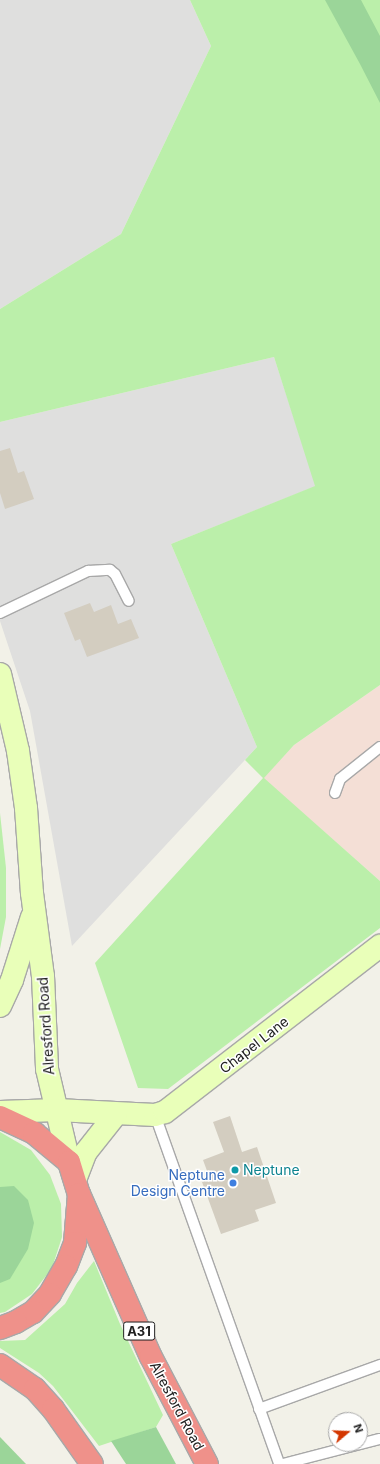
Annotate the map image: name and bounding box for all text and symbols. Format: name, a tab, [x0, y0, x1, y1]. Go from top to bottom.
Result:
street label: Alresford Road	[34, 976, 58, 1076]
street label: Chapel Lane	[216, 1013, 292, 1077]
place label: Neptune	[243, 1162, 300, 1178]
marker: Neptune	[230, 1165, 240, 1175]
place label: Neptune Design Centre	[131, 1167, 225, 1200]
marker: Neptune Design Centre	[228, 1178, 238, 1188]
road number: A31	[123, 1320, 155, 1342]
street label: Alresford Road	[147, 1359, 207, 1453]
north arrow	[328, 1412, 368, 1452]
text: N	[350, 1422, 366, 1435]

